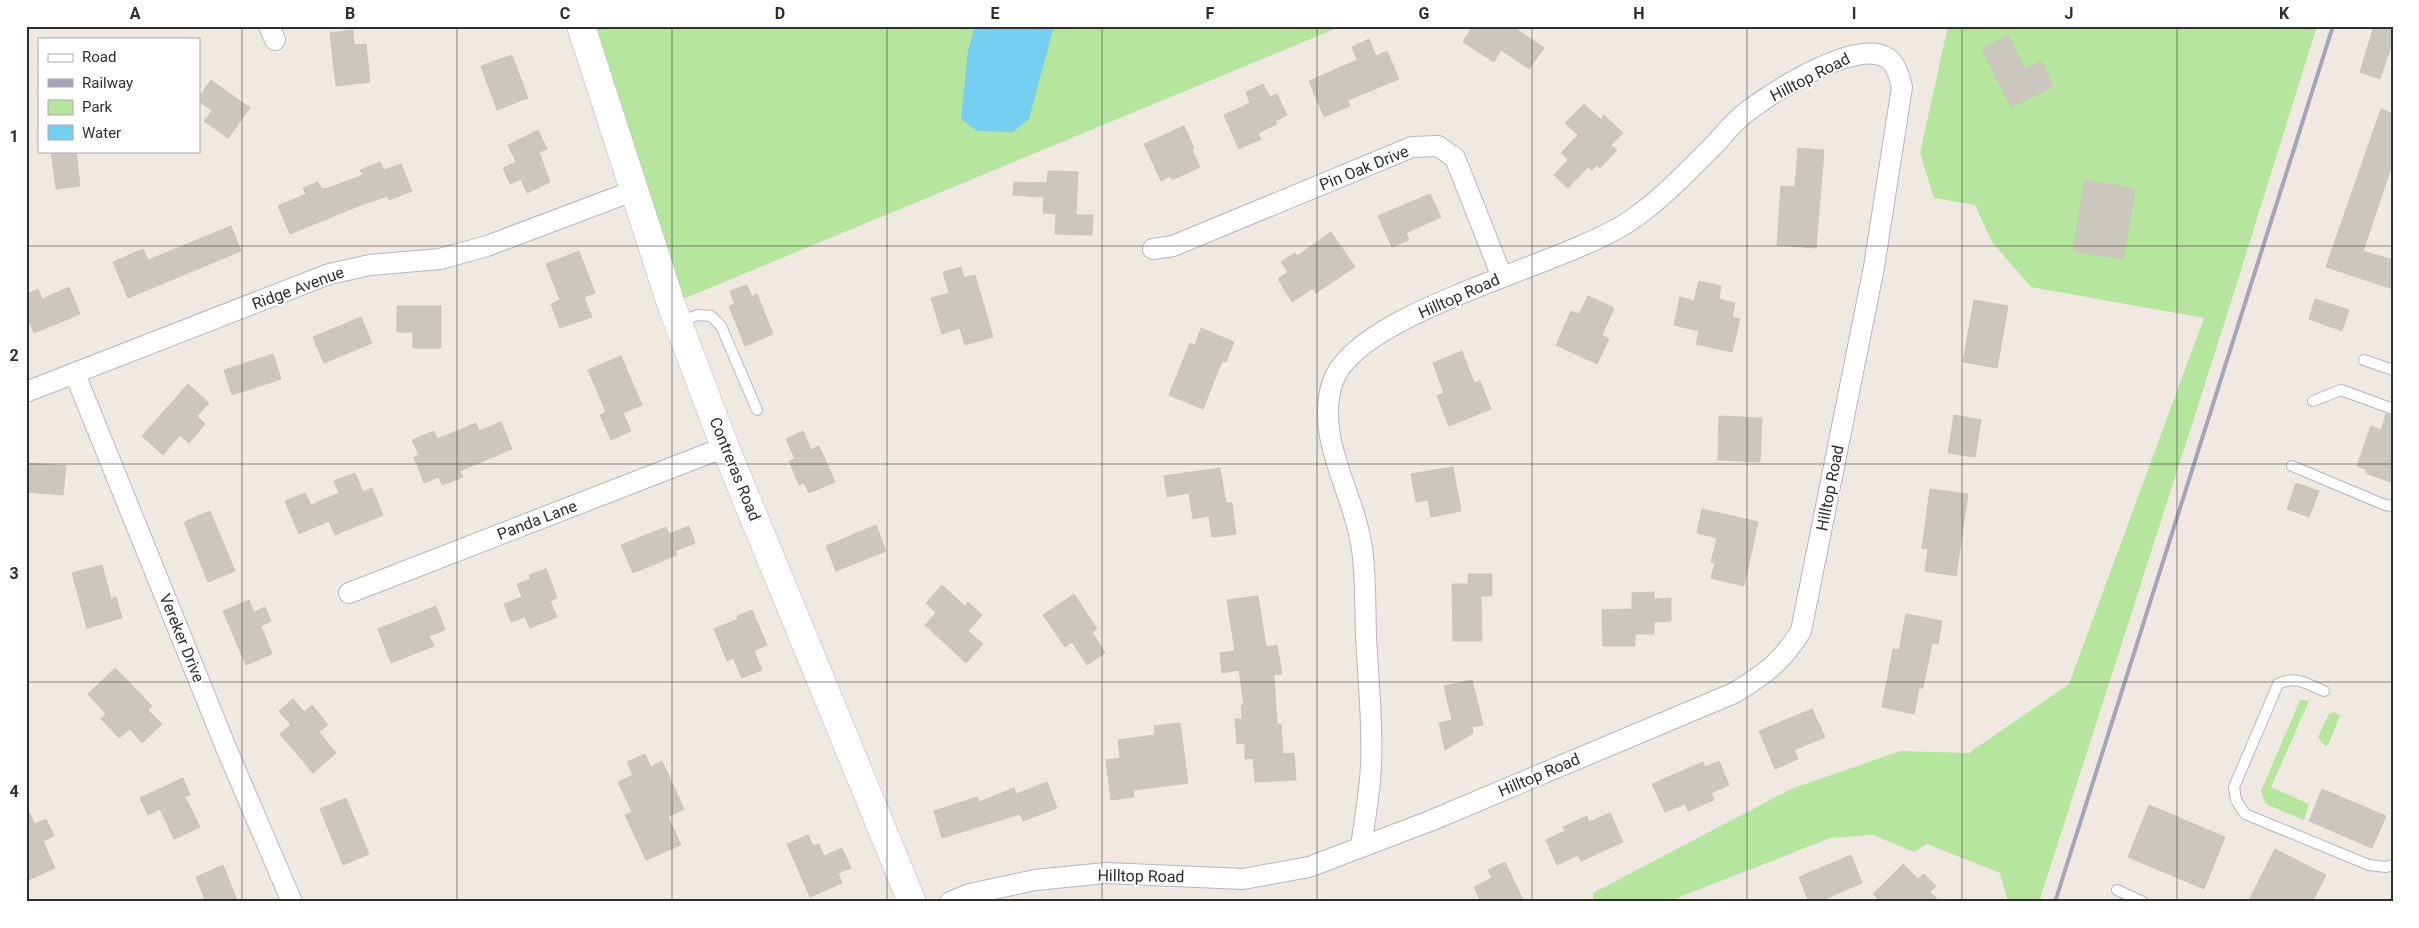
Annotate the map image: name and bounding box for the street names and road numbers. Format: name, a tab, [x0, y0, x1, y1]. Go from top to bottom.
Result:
street label: Hilltop Road	[1767, 49, 1853, 105]
street label: Pin Oak Drive	[1317, 141, 1411, 195]
street label: Ridge Avenue	[249, 263, 347, 313]
street label: Hilltop Road	[1415, 270, 1503, 322]
street label: Contreras Road	[706, 414, 764, 524]
street label: Hilltop Road	[1812, 444, 1848, 532]
street label: Panda Lane	[494, 496, 580, 544]
street label: Vereker Drive	[156, 591, 208, 685]
street label: Hilltop Road	[1495, 749, 1583, 801]
street label: Hilltop Road	[1097, 866, 1185, 886]

